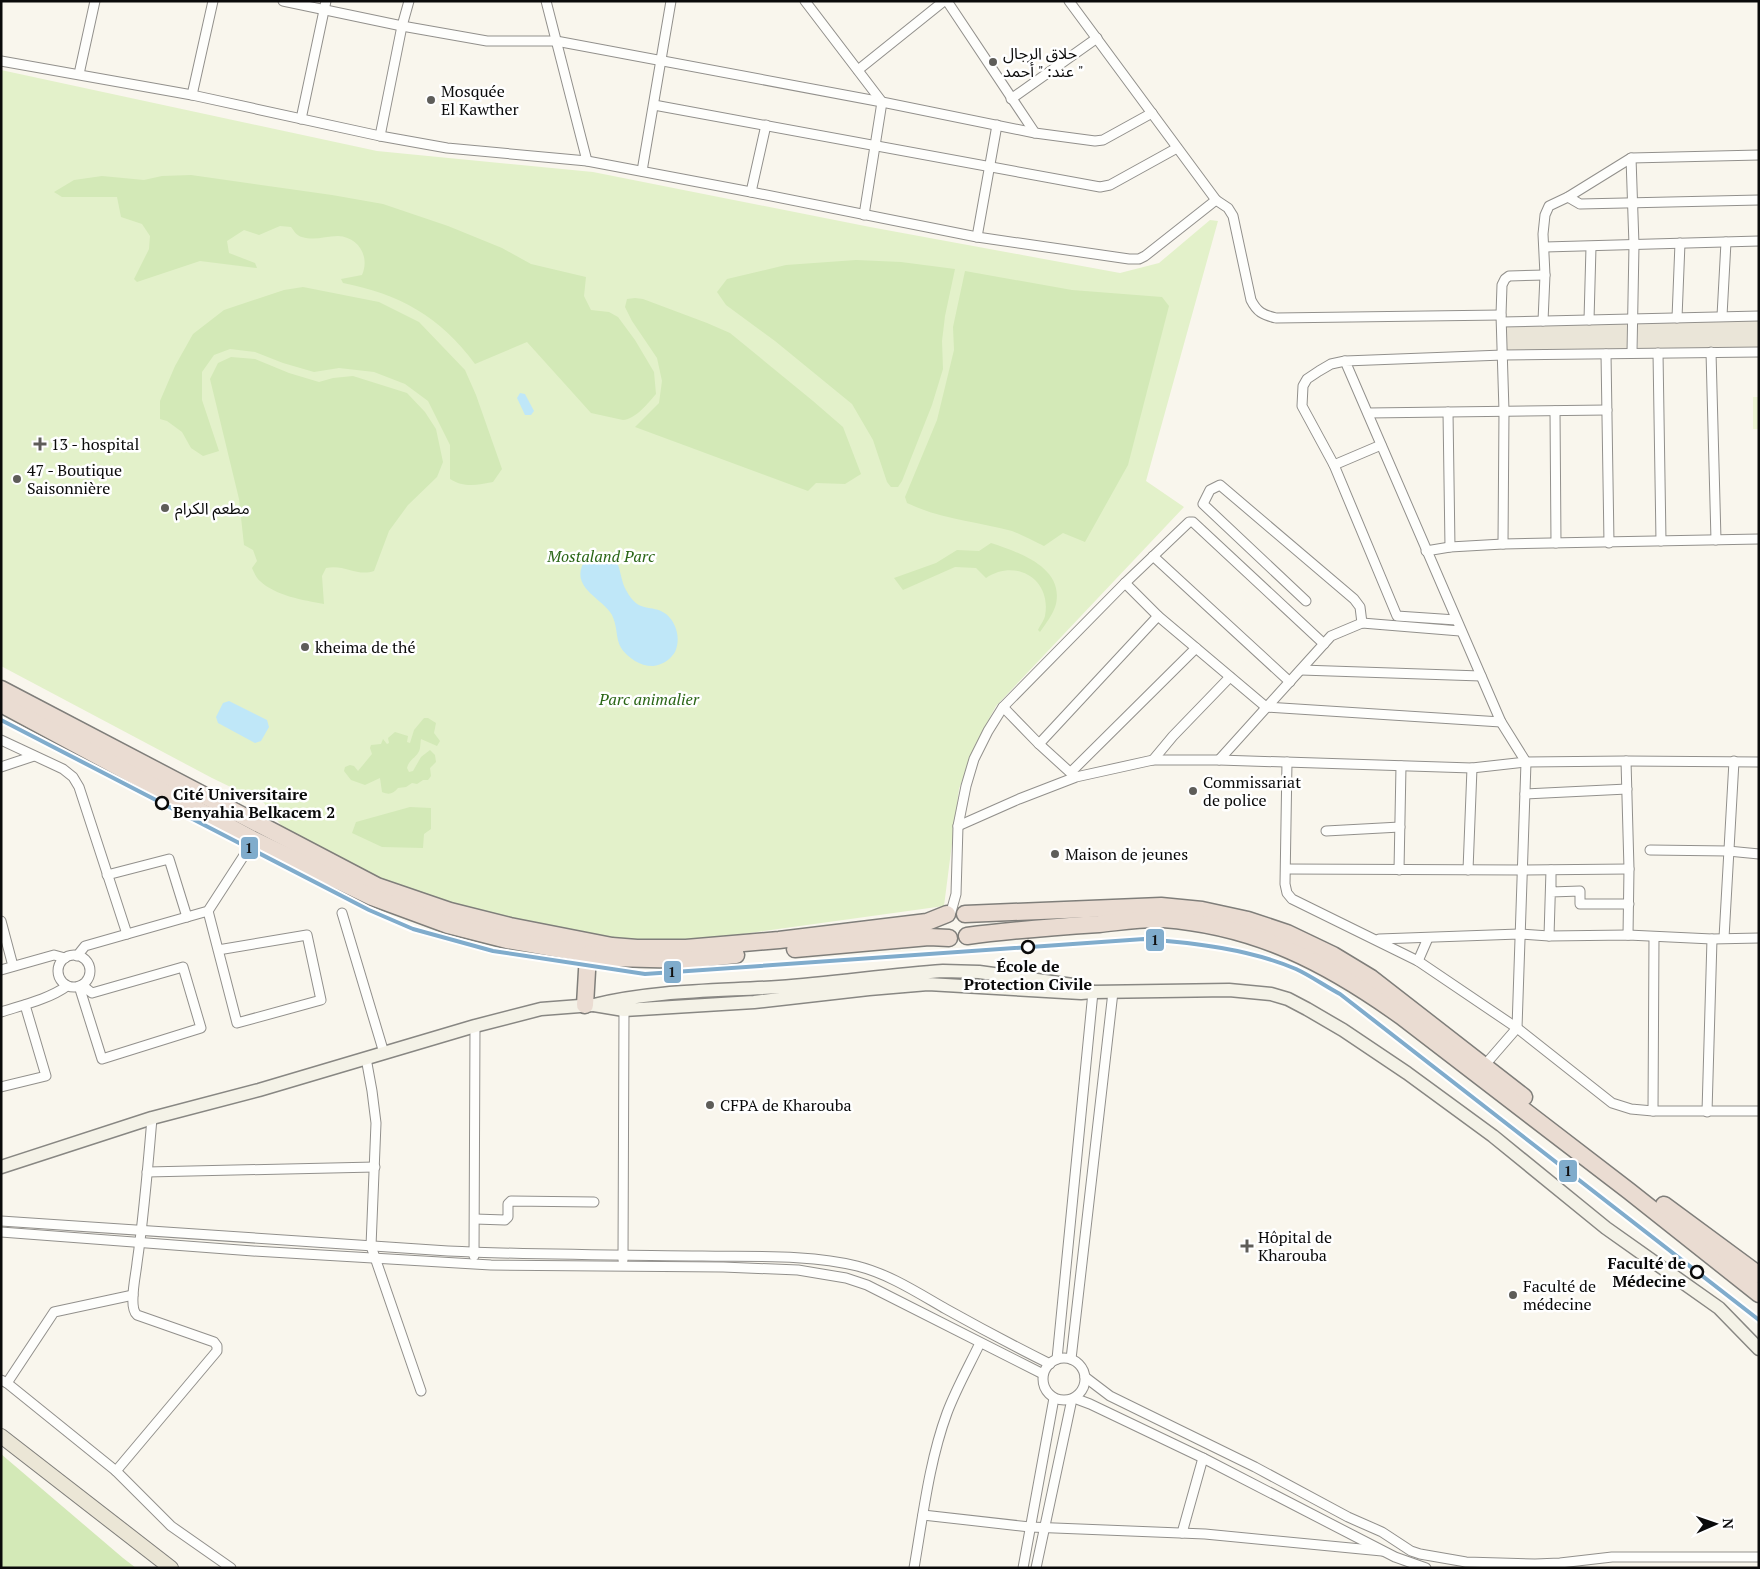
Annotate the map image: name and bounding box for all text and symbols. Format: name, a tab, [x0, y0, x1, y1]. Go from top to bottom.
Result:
place label: حلاق الرجال عند: " أحمد "	[1003, 42, 1083, 82]
marker: حلاق الرجال عند: " أحمد "	[987, 56, 999, 68]
place label: Mosquée El Kawther	[441, 80, 519, 120]
marker: Mosquée El Kawther	[425, 94, 437, 106]
place label: 13 - hospital	[51, 433, 139, 455]
marker: 13 - hospital	[33, 437, 47, 451]
place label: 47 - Boutique Saisonnière	[27, 459, 122, 499]
marker: 47 - Boutique Saisonnière	[11, 473, 23, 485]
place label: مطعم الكرام	[175, 497, 250, 521]
marker: مطعم الكرام	[159, 502, 171, 514]
park label: Mostaland Parc	[546, 545, 655, 567]
place label: kheima de thé	[315, 636, 415, 658]
marker: kheima de thé	[299, 641, 311, 653]
park label: Parc animalier	[598, 688, 700, 710]
place label: Commissariat de police	[1203, 771, 1301, 811]
place label: Cité Universitaire Benyahia Belkacem 2	[173, 783, 335, 823]
marker: Commissariat de police	[1187, 785, 1199, 797]
marker: Cité Universitaire Benyahia Belkacem 2	[155, 796, 169, 810]
line badge: 1	[240, 836, 259, 860]
text: 1	[245, 838, 253, 857]
place label: Maison de jeunes	[1065, 843, 1188, 865]
marker: Maison de jeunes	[1049, 848, 1061, 860]
line badge: 1	[1145, 928, 1165, 952]
text: 1	[1151, 930, 1159, 949]
marker: École de Protection Civile	[1021, 940, 1035, 954]
place label: École de Protection Civile	[964, 955, 1093, 995]
line badge: 1	[663, 960, 682, 984]
text: 1	[668, 962, 676, 981]
place label: CFPA de Kharouba	[720, 1094, 852, 1116]
marker: CFPA de Kharouba	[704, 1099, 716, 1111]
line badge: 1	[1558, 1159, 1578, 1183]
text: 1	[1564, 1161, 1572, 1180]
place label: Hôpital de Kharouba	[1258, 1226, 1332, 1266]
marker: Hôpital de Kharouba	[1240, 1239, 1254, 1253]
place label: Faculté de Médecine	[1607, 1252, 1686, 1292]
marker: Faculté de Médecine	[1690, 1265, 1704, 1279]
place label: Faculté de médecine	[1523, 1275, 1596, 1315]
marker: Faculté de médecine	[1507, 1289, 1519, 1301]
north arrow	[1690, 1499, 1740, 1549]
text: N	[1719, 1518, 1738, 1530]

